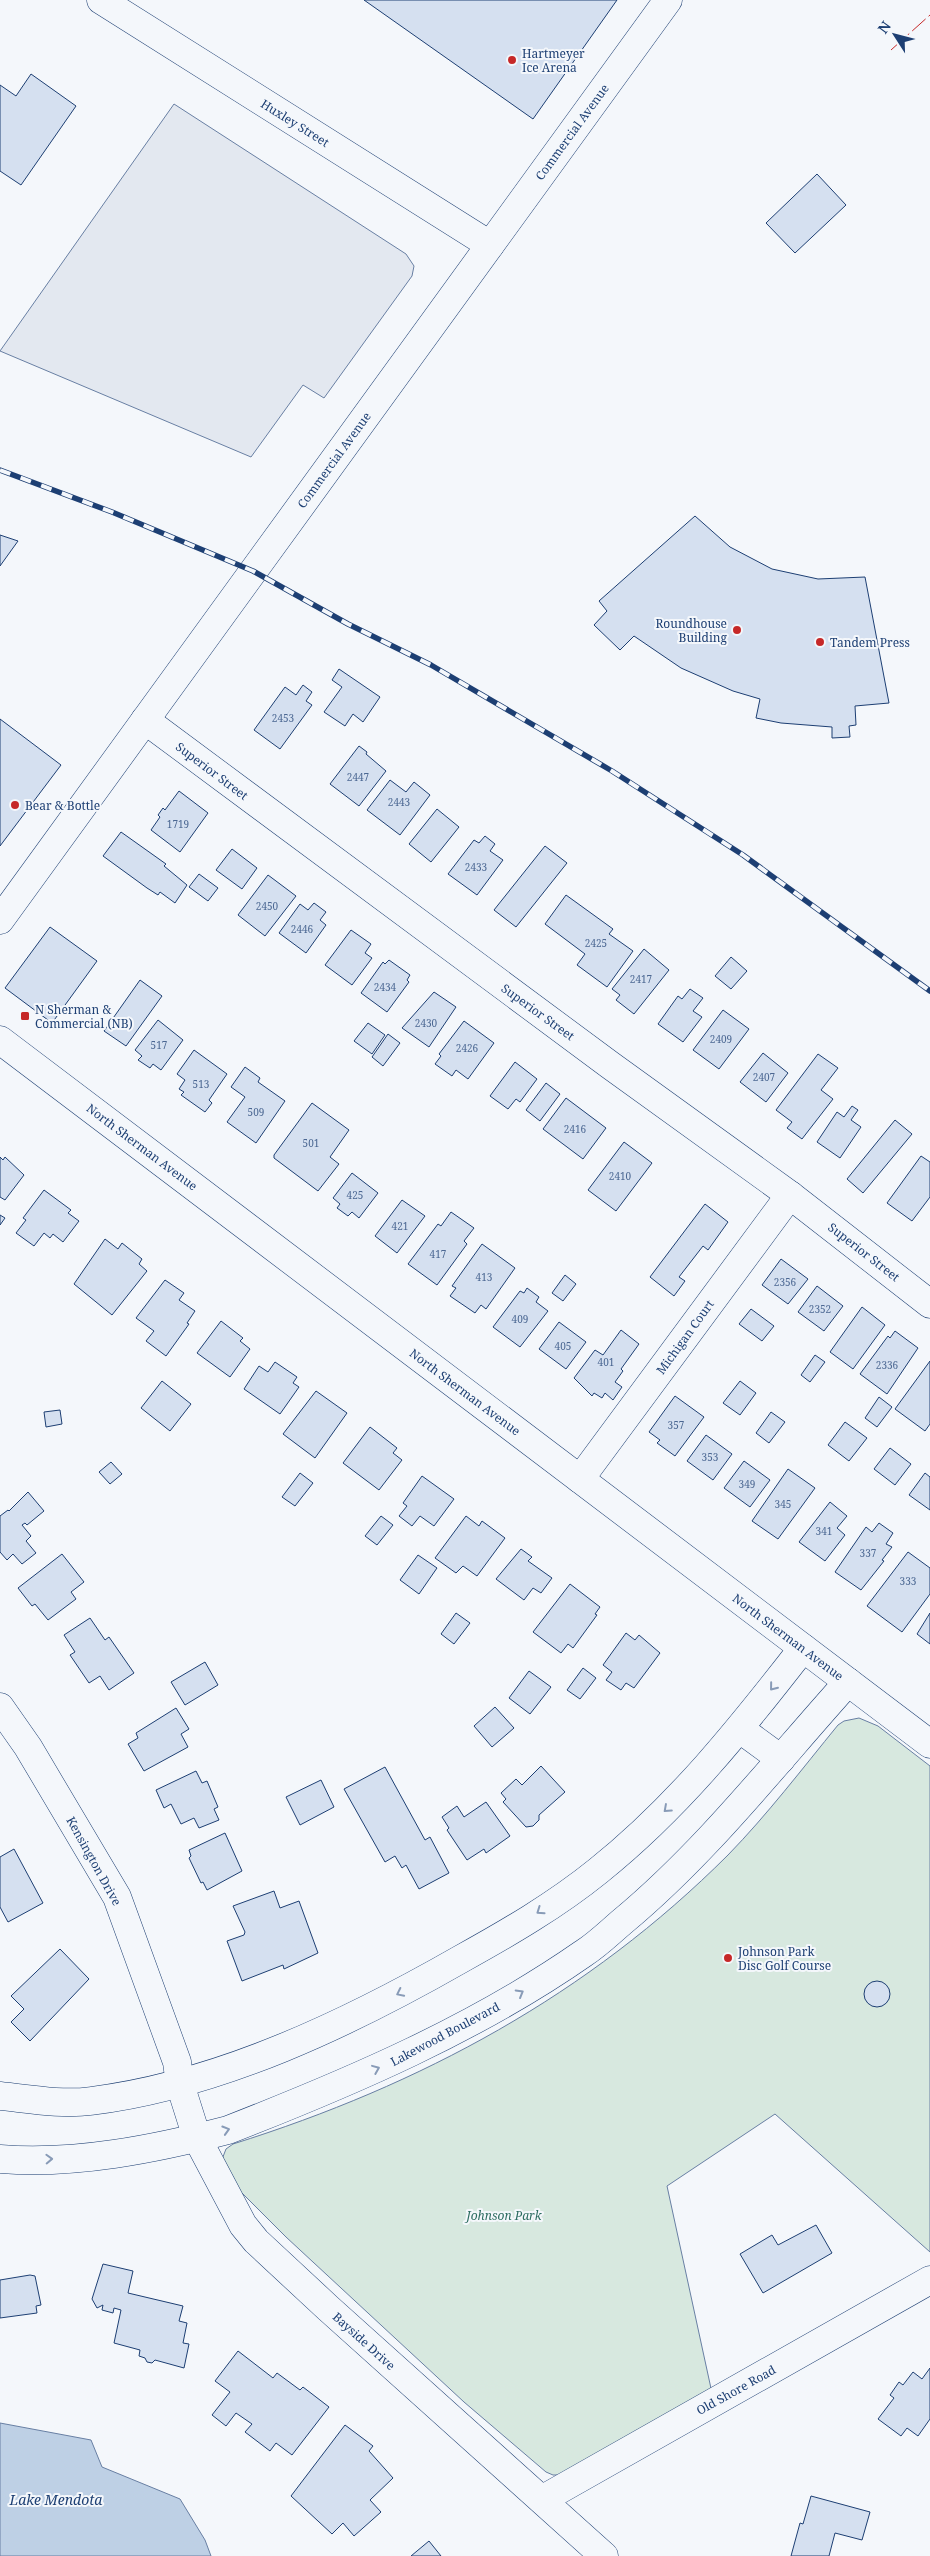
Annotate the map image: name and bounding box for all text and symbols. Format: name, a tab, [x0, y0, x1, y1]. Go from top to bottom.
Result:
north arrow	[870, 10, 920, 60]
text: N	[873, 17, 895, 37]
place label: Hartmeyer Ice Arena	[522, 45, 585, 76]
marker: Hartmeyer Ice Arena	[506, 54, 518, 66]
street label: Commercial Avenue	[531, 80, 613, 184]
street label: Huxley Street	[258, 95, 332, 151]
street label: Commercial Avenue	[293, 408, 375, 512]
place label: Roundhouse Building	[655, 615, 728, 646]
marker: Roundhouse Building	[731, 624, 743, 636]
place label: Tandem Press	[830, 634, 910, 651]
marker: Tandem Press	[814, 636, 826, 648]
house number: 2453	[272, 711, 295, 725]
street label: Superior Street	[172, 738, 252, 804]
house number: 2447	[347, 770, 370, 784]
house number: 2443	[388, 795, 411, 809]
place label: Bear & Bottle	[25, 797, 100, 814]
marker: Bear & Bottle	[9, 799, 21, 811]
house number: 1719	[167, 817, 189, 831]
house number: 2433	[465, 860, 488, 874]
house number: 2450	[256, 899, 279, 913]
house number: 2446	[291, 922, 314, 936]
house number: 2425	[585, 936, 607, 950]
house number: 2417	[630, 972, 653, 986]
house number: 2434	[374, 980, 397, 994]
street label: Superior Street	[498, 980, 578, 1044]
place label: N Sherman & Commercial (NB)	[35, 1001, 133, 1032]
marker: N Sherman & Commercial (NB)	[19, 1010, 31, 1022]
house number: 2430	[415, 1016, 438, 1030]
house number: 2409	[710, 1032, 732, 1046]
house number: 517	[151, 1038, 168, 1052]
house number: 2426	[456, 1041, 479, 1055]
house number: 2407	[753, 1070, 776, 1084]
house number: 513	[193, 1077, 210, 1091]
street label: North Sherman Avenue	[83, 1100, 201, 1194]
house number: 509	[248, 1105, 264, 1119]
house number: 2416	[564, 1122, 587, 1136]
house number: 501	[303, 1136, 319, 1150]
house number: 2410	[609, 1169, 632, 1183]
house number: 425	[347, 1188, 363, 1202]
house number: 421	[392, 1219, 408, 1233]
street label: Superior Street	[825, 1219, 903, 1285]
house number: 417	[430, 1247, 447, 1261]
house number: 413	[476, 1270, 493, 1284]
house number: 2356	[774, 1275, 797, 1289]
street label: Michigan Court	[652, 1296, 718, 1378]
house number: 2352	[809, 1302, 831, 1316]
house number: 409	[512, 1312, 528, 1326]
house number: 405	[555, 1339, 571, 1353]
street label: North Sherman Avenue	[406, 1345, 524, 1439]
house number: 401	[598, 1355, 614, 1369]
house number: 2336	[876, 1358, 899, 1372]
house number: 357	[668, 1418, 685, 1432]
house number: 353	[702, 1450, 719, 1464]
house number: 349	[739, 1477, 755, 1491]
house number: 345	[775, 1497, 791, 1511]
house number: 341	[816, 1524, 832, 1538]
house number: 337	[860, 1546, 877, 1560]
house number: 333	[900, 1574, 917, 1588]
street label: North Sherman Avenue	[729, 1590, 847, 1684]
one-way arrow	[771, 1681, 779, 1690]
one-way arrow	[663, 1803, 672, 1812]
street label: Kensington Drive	[62, 1813, 126, 1909]
one-way arrow	[537, 1905, 546, 1914]
place label: Johnson Park Disc Golf Course	[737, 1943, 831, 1974]
marker: Johnson Park Disc Golf Course	[722, 1952, 734, 1964]
one-way arrow	[396, 1987, 405, 1997]
one-way arrow	[515, 1989, 524, 1999]
street label: Lakewood Boulevard	[387, 1998, 503, 2070]
one-way arrow	[371, 2064, 380, 2075]
one-way arrow	[221, 2126, 230, 2136]
one-way arrow	[45, 2154, 53, 2164]
park label: Johnson Park	[464, 2207, 543, 2224]
street label: Bayside Drive	[329, 2308, 399, 2374]
street label: Old Shore Road	[693, 2361, 779, 2419]
water label: Lake Mendota	[9, 2490, 103, 2509]

